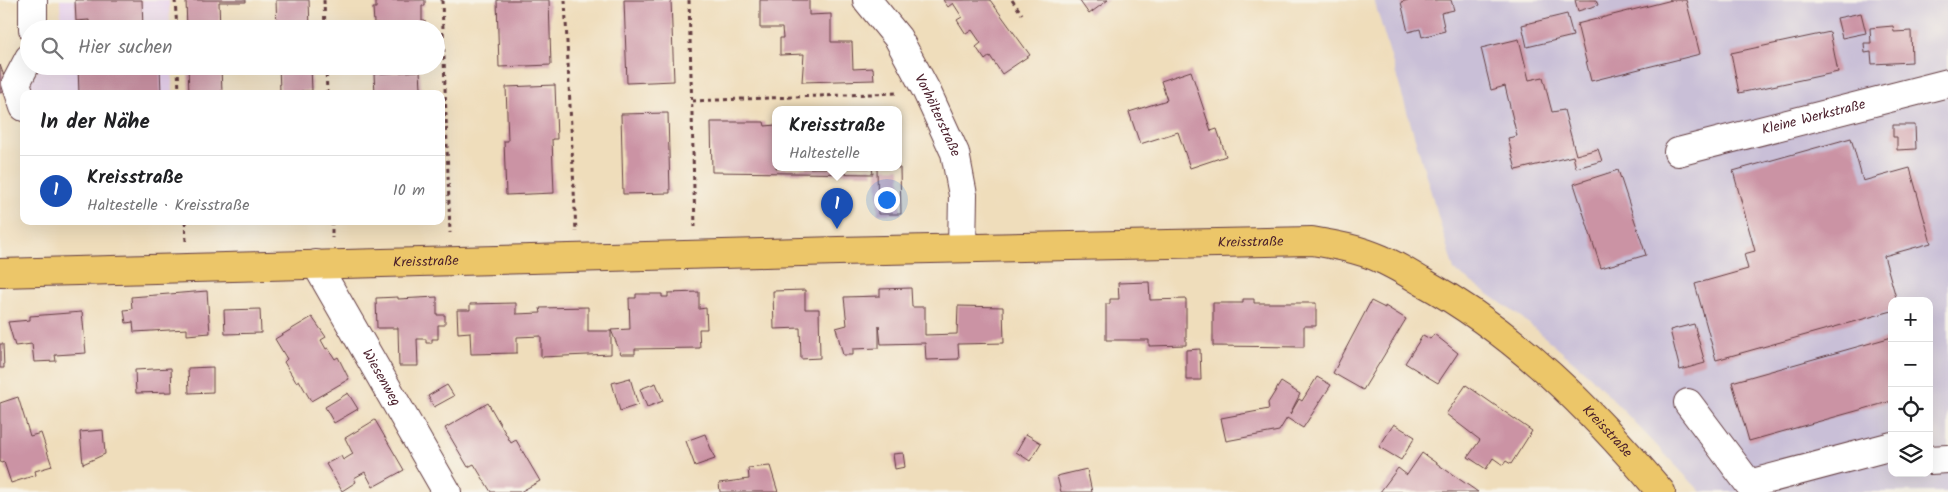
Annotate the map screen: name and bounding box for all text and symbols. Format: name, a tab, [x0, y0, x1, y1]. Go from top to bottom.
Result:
search box	[20, 20, 445, 75]
text: Hier suchen	[78, 33, 172, 63]
icon: search	[38, 34, 66, 62]
street label: Vorhölterstraße	[908, 70, 967, 161]
street label: Kleine Werkstraße	[1759, 93, 1869, 141]
text: In der Nähe	[40, 106, 150, 139]
popup	[772, 106, 902, 171]
text: Kreisstraße	[789, 111, 885, 141]
text: Haltestelle	[789, 141, 860, 166]
text: Kreisstraße	[87, 163, 183, 193]
text: 1	[54, 178, 58, 203]
text: 10 m	[393, 178, 425, 203]
your location	[874, 187, 900, 213]
pin: 1	[821, 188, 853, 229]
text: Haltestelle · Kreisstraße	[87, 193, 249, 218]
street label: Kreisstraße	[1218, 231, 1284, 254]
street label: Kreisstraße	[393, 250, 460, 274]
map controls	[1888, 297, 1933, 477]
button: +	[1888, 297, 1933, 342]
button: −	[1888, 342, 1933, 387]
street label: Wiesenweg	[356, 345, 406, 410]
button: locate	[1888, 387, 1933, 432]
street label: Kreisstraße	[1577, 400, 1638, 463]
button: layers	[1888, 432, 1933, 477]

